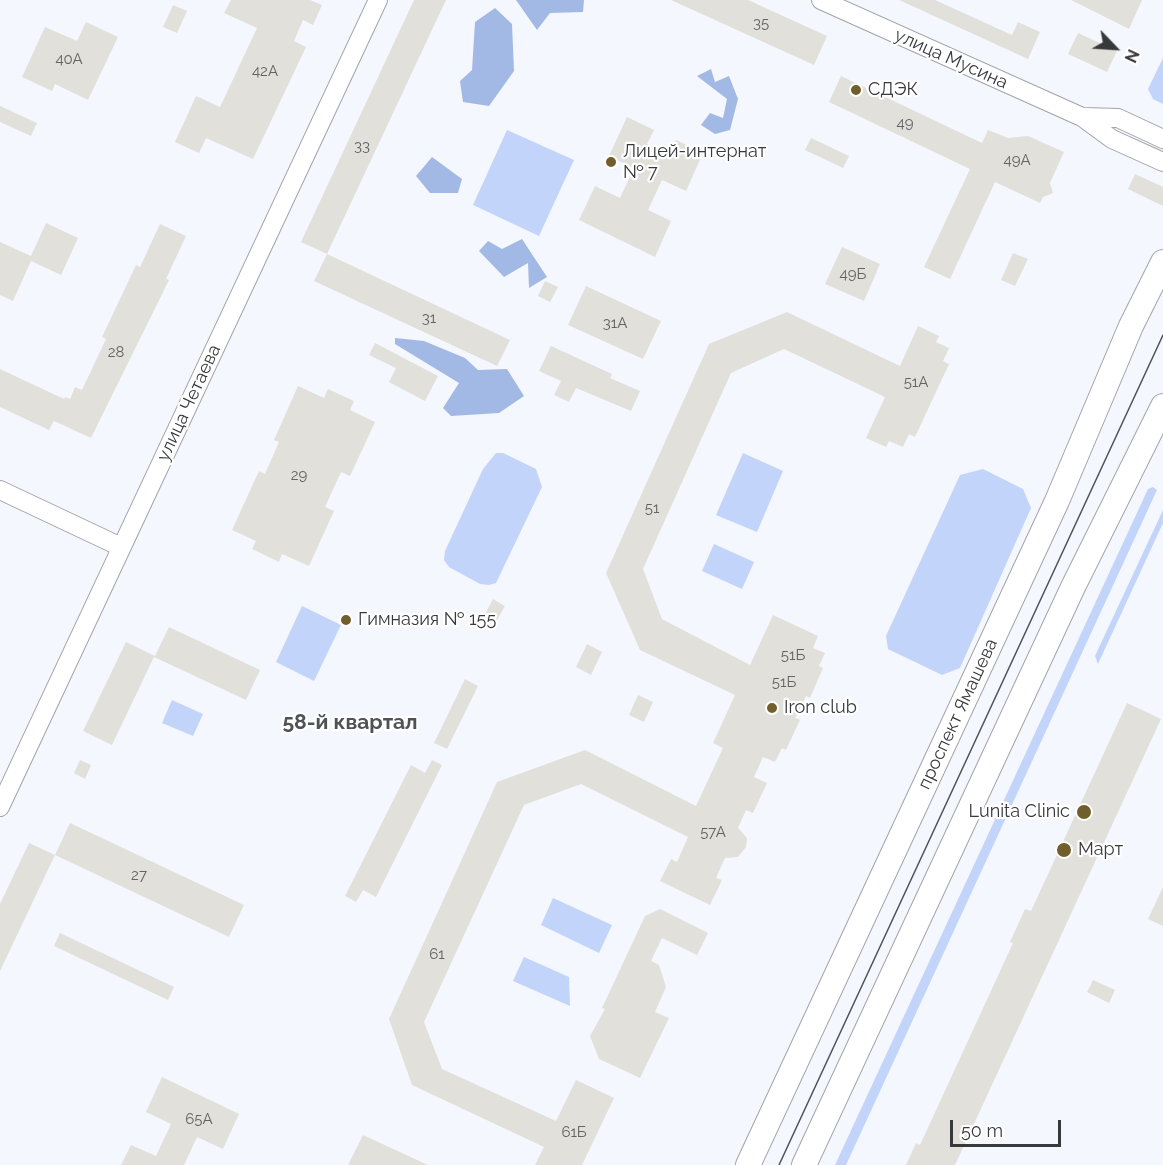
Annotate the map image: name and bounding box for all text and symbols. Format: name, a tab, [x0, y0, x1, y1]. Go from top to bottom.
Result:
house number: 35	[753, 14, 769, 32]
north arrow	[1085, 18, 1145, 78]
street label: улица Мусина	[891, 24, 1011, 94]
text: N	[1121, 46, 1143, 65]
house number: 40А	[55, 50, 83, 68]
house number: 42А	[252, 62, 278, 80]
place label: СДЭК	[868, 79, 918, 101]
marker: СДЭК	[849, 83, 863, 97]
house number: 49	[897, 114, 913, 132]
house number: 33	[354, 137, 370, 155]
place label: Лицей-интернат № 7	[623, 141, 766, 184]
house number: 49А	[1003, 151, 1031, 169]
marker: Лицей-интернат № 7	[604, 155, 618, 169]
house number: 49Б	[840, 265, 866, 283]
house number: 31	[422, 309, 436, 327]
house number: 31А	[603, 314, 627, 332]
street label: улица Четаева	[153, 341, 225, 465]
house number: 28	[108, 343, 124, 361]
house number: 51А	[904, 373, 928, 391]
house number: 29	[291, 466, 307, 484]
house number: 51	[645, 499, 659, 517]
place label: Гимназия № 155	[358, 609, 496, 631]
marker: Гимназия № 155	[339, 613, 353, 627]
street label: проспект Ямашева	[914, 635, 1002, 793]
house number: 51Б	[781, 646, 805, 664]
house number: 51Б	[772, 673, 796, 691]
place label: Iron club	[784, 697, 857, 719]
marker: Iron club	[765, 701, 779, 715]
district label: 58-й квартал	[282, 710, 418, 736]
place label: Lunita Clinic	[969, 801, 1070, 823]
marker: Lunita Clinic	[1075, 803, 1093, 821]
house number: 57А	[700, 823, 726, 841]
place label: Март	[1078, 839, 1123, 861]
marker: Март	[1055, 841, 1073, 859]
house number: 27	[131, 866, 147, 884]
house number: 61	[429, 945, 445, 963]
scale bar	[953, 1108, 1064, 1146]
house number: 65А	[185, 1110, 213, 1128]
text: 50 m	[961, 1120, 1003, 1141]
house number: 61Б	[561, 1123, 587, 1141]

